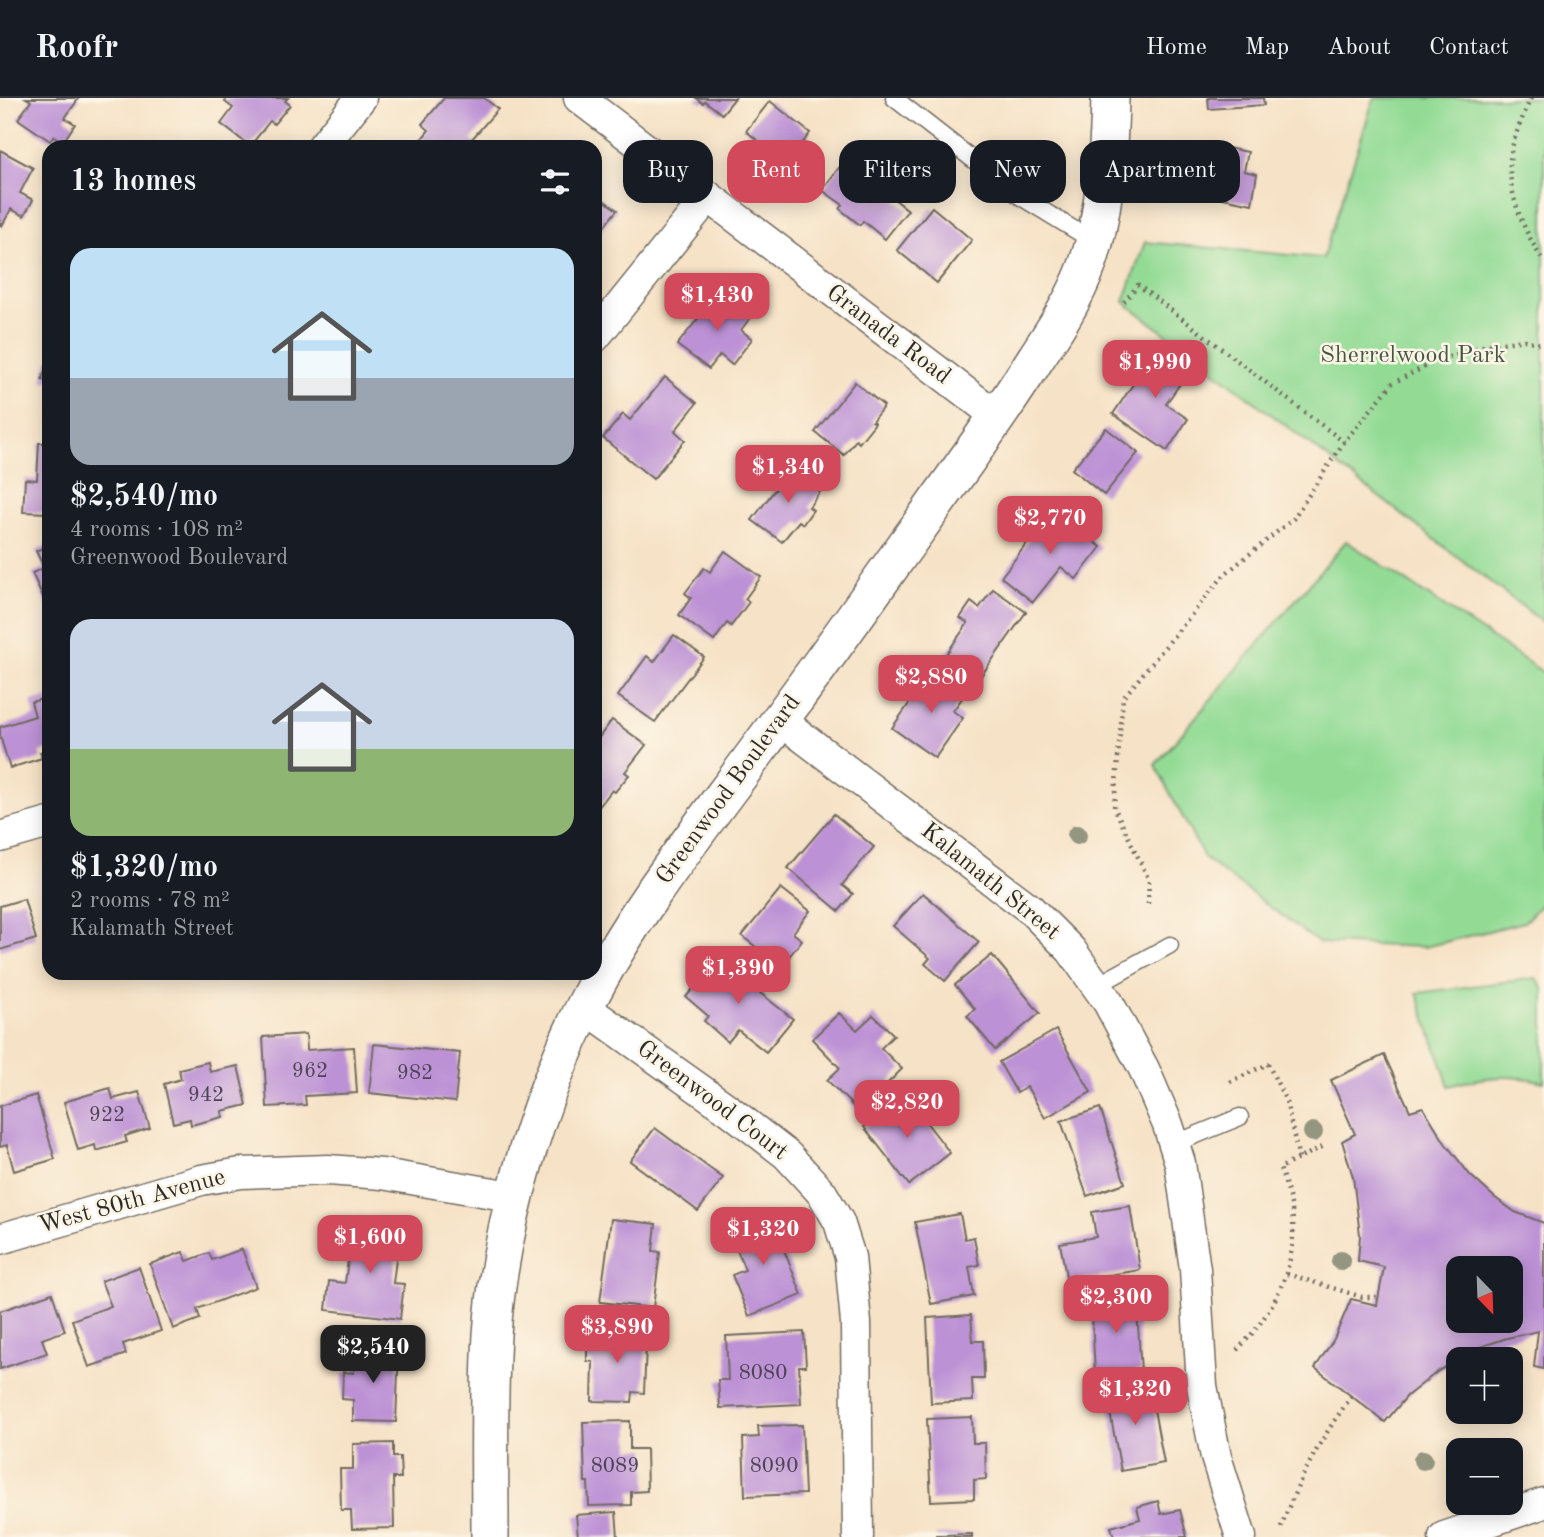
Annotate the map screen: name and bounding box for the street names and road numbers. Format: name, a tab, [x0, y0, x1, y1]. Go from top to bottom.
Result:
street label: Granada Road	[822, 281, 954, 389]
street label: Greenwood Boulevard	[652, 691, 806, 889]
street label: Kalamath Street	[916, 819, 1064, 945]
street label: Greenwood Court	[632, 1037, 792, 1165]
street label: West 80th Avenue	[36, 1166, 228, 1238]

